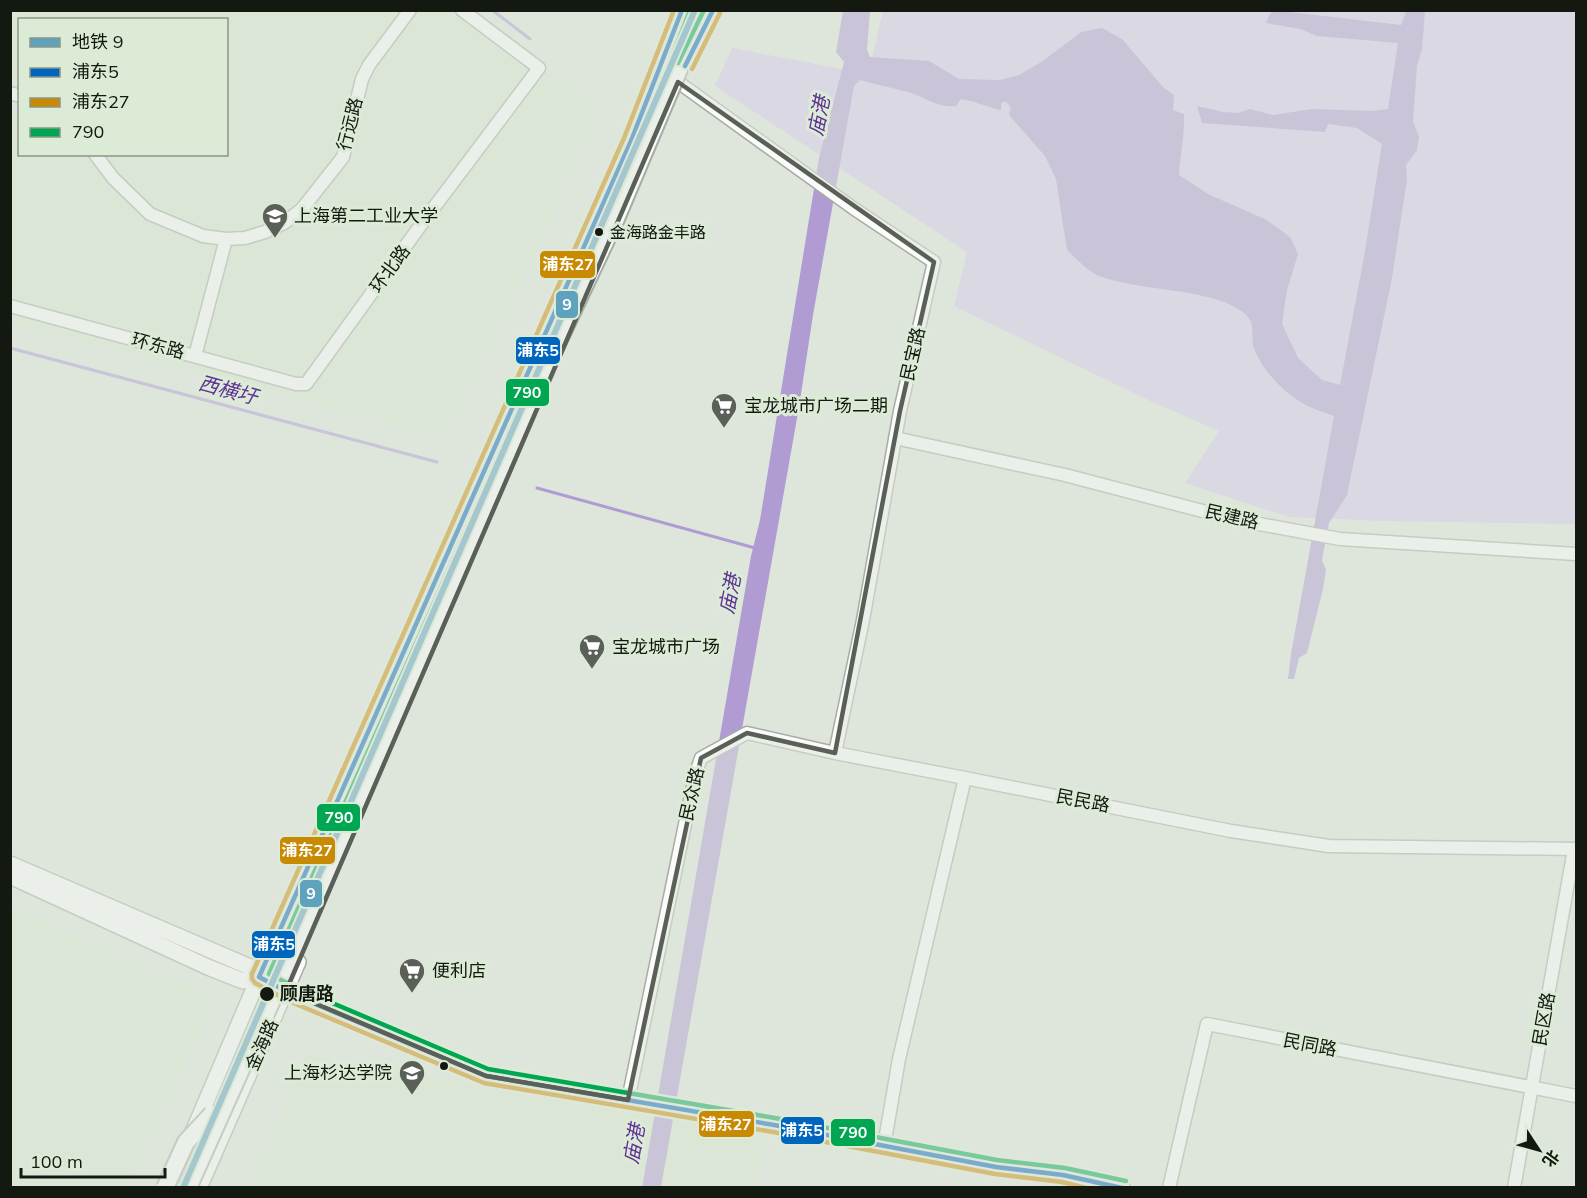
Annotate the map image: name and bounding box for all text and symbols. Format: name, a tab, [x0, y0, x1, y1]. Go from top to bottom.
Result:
legend	[18, 18, 228, 156]
text: 地铁 9	[72, 30, 124, 53]
text: 浦东5	[72, 60, 119, 83]
text: 浦东27	[72, 90, 130, 113]
water label: 庙港	[802, 91, 835, 138]
street label: 行远路	[332, 95, 367, 153]
text: 790	[72, 120, 104, 143]
school or university icon: 上海第二工业大学	[260, 201, 290, 239]
place label: 上海第二工业大学	[294, 204, 438, 227]
place label: 金海路金丰路	[610, 222, 706, 242]
marker: 金海路金丰路	[593, 226, 605, 238]
street label: 环北路	[364, 240, 415, 297]
line badge: 浦东27	[539, 250, 596, 279]
text: 浦东27	[542, 254, 594, 274]
line badge: 9	[555, 290, 579, 319]
text: 9	[562, 294, 572, 314]
street label: 民宝路	[895, 325, 930, 383]
street label: 环东路	[129, 327, 187, 364]
line badge: 浦东5	[515, 336, 561, 365]
text: 浦东5	[517, 340, 559, 360]
water label: 西横圩	[196, 370, 263, 410]
line badge: 790	[505, 378, 550, 407]
text: 790	[513, 382, 541, 402]
supermarket icon: 宝龙城市广场二期	[709, 391, 739, 429]
place label: 宝龙城市广场二期	[744, 394, 888, 417]
street label: 民建路	[1203, 499, 1261, 534]
water label: 庙港	[713, 569, 746, 616]
supermarket icon: 宝龙城市广场	[577, 632, 607, 670]
place label: 宝龙城市广场	[612, 635, 720, 658]
street label: 民众路	[674, 765, 709, 823]
street label: 民民路	[1054, 784, 1112, 817]
line badge: 790	[316, 803, 361, 832]
text: 790	[325, 807, 353, 827]
line badge: 浦东27	[279, 836, 336, 865]
text: 浦东27	[281, 840, 333, 860]
line badge: 9	[299, 879, 323, 908]
text: 9	[306, 883, 316, 903]
line badge: 浦东5	[251, 930, 296, 959]
text: 浦东5	[253, 934, 295, 954]
supermarket icon: 便利店	[397, 956, 427, 994]
place label: 便利店	[432, 959, 486, 982]
place label: 顾唐路	[280, 982, 334, 1005]
marker: 顾唐路	[258, 985, 276, 1003]
street label: 民区路	[1527, 990, 1560, 1047]
street label: 金海路	[240, 1015, 283, 1074]
street label: 民同路	[1281, 1028, 1339, 1061]
school or university icon: 上海杉达学院	[397, 1058, 427, 1096]
unlabelled marker	[438, 1060, 450, 1072]
place label: 上海杉达学院	[284, 1061, 392, 1084]
line badge: 浦东27	[698, 1110, 755, 1138]
text: 浦东27	[700, 1114, 752, 1134]
line badge: 浦东5	[780, 1116, 825, 1145]
line badge: 790	[830, 1118, 876, 1147]
water label: 庙港	[618, 1119, 650, 1166]
text: 浦东5	[781, 1120, 823, 1140]
north arrow	[1509, 1120, 1569, 1180]
text: 790	[839, 1122, 867, 1142]
scale bar	[21, 1141, 165, 1179]
text: 北	[1538, 1146, 1564, 1171]
text: 100 m	[30, 1150, 83, 1173]

